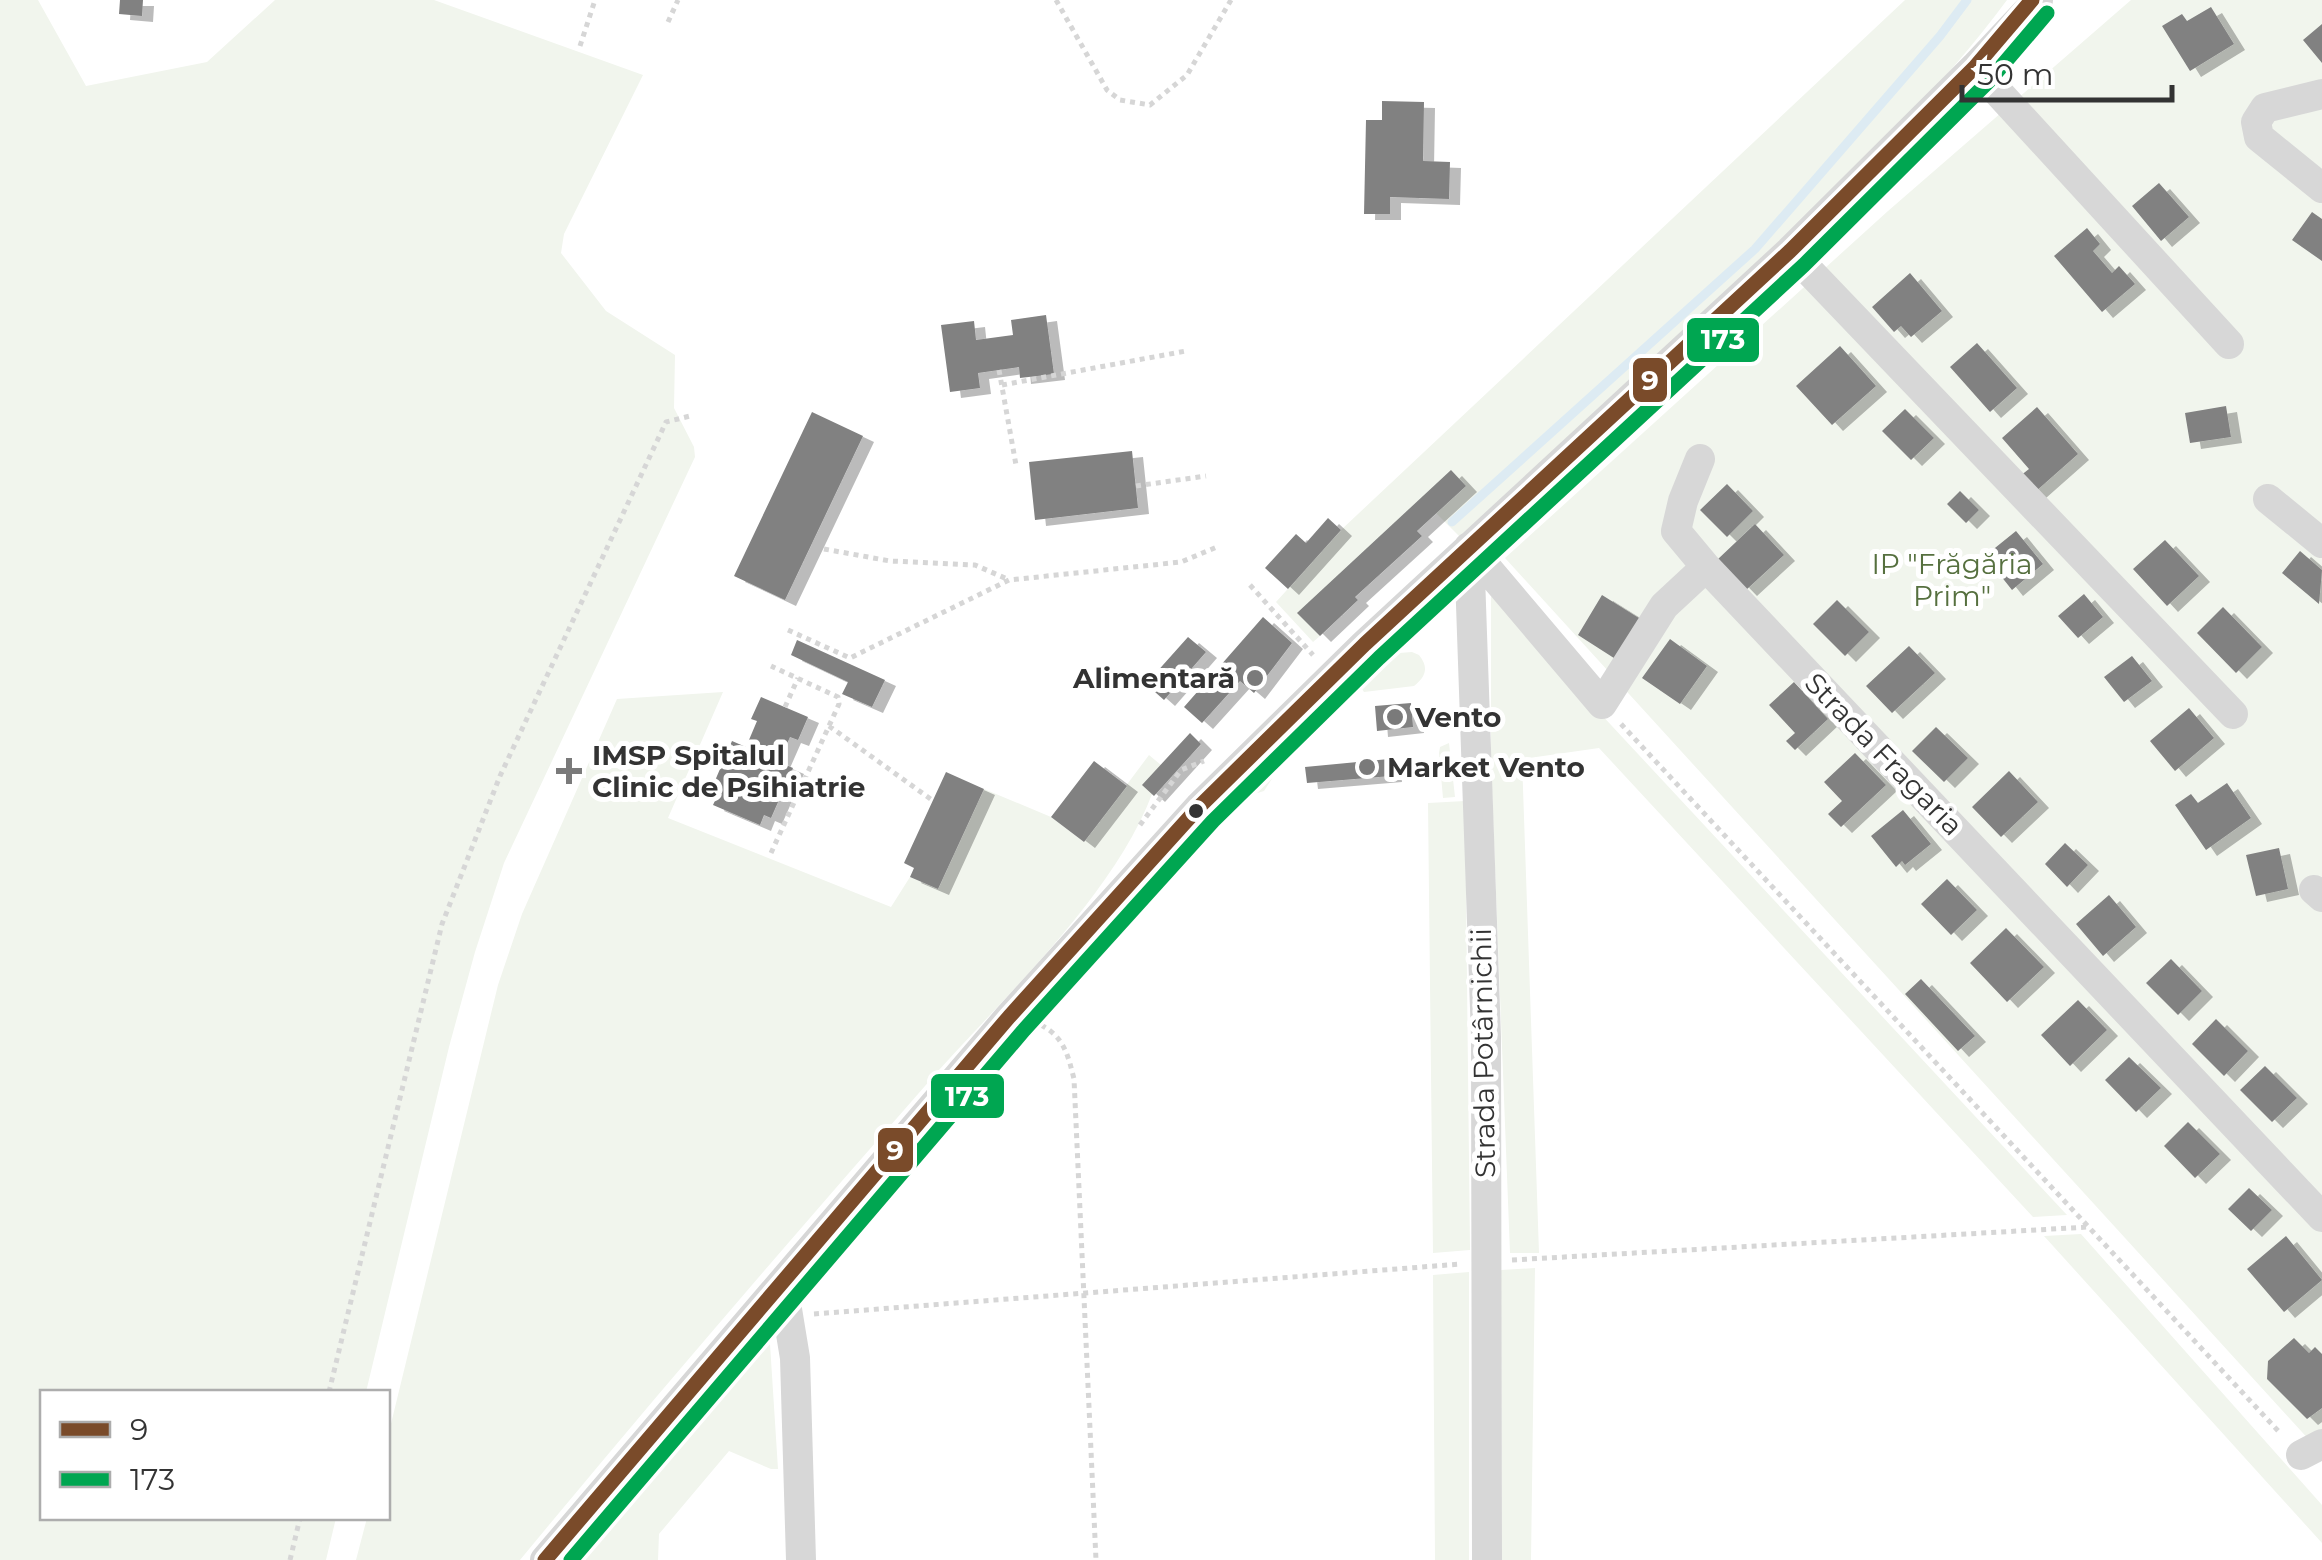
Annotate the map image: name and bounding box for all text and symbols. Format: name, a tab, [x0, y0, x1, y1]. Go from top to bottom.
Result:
scale bar	[1962, 40, 2172, 102]
text: 50 m	[1977, 56, 2054, 93]
line badge: 173	[1685, 316, 1761, 364]
text: 173	[1701, 322, 1745, 356]
line badge: 9	[1631, 356, 1669, 404]
text: 9	[1641, 363, 1659, 397]
park label: IP "Frăgăria Prim"	[1871, 547, 2033, 613]
place label: Alimentară	[1072, 661, 1235, 695]
street label: Strada Fragaria	[1798, 666, 1970, 842]
marker: Alimentară	[1244, 667, 1266, 689]
place label: Vento	[1414, 700, 1501, 734]
marker: Vento	[1384, 706, 1406, 728]
place label: IMSP Spitalul Clinic de Psihiatrie	[592, 738, 865, 804]
place label: Market Vento	[1387, 750, 1585, 784]
marker: Market Vento	[1356, 756, 1378, 778]
marker: IMSP Spitalul Clinic de Psihiatrie	[556, 758, 582, 784]
unlabelled marker	[1186, 801, 1206, 821]
street label: Strada Potârnichii	[1464, 928, 1502, 1178]
line badge: 173	[929, 1072, 1006, 1120]
text: 173	[945, 1079, 989, 1113]
line badge: 9	[876, 1126, 915, 1174]
text: 9	[886, 1133, 904, 1167]
legend	[40, 1390, 390, 1520]
text: 9	[130, 1411, 148, 1448]
text: 173	[130, 1461, 175, 1498]

